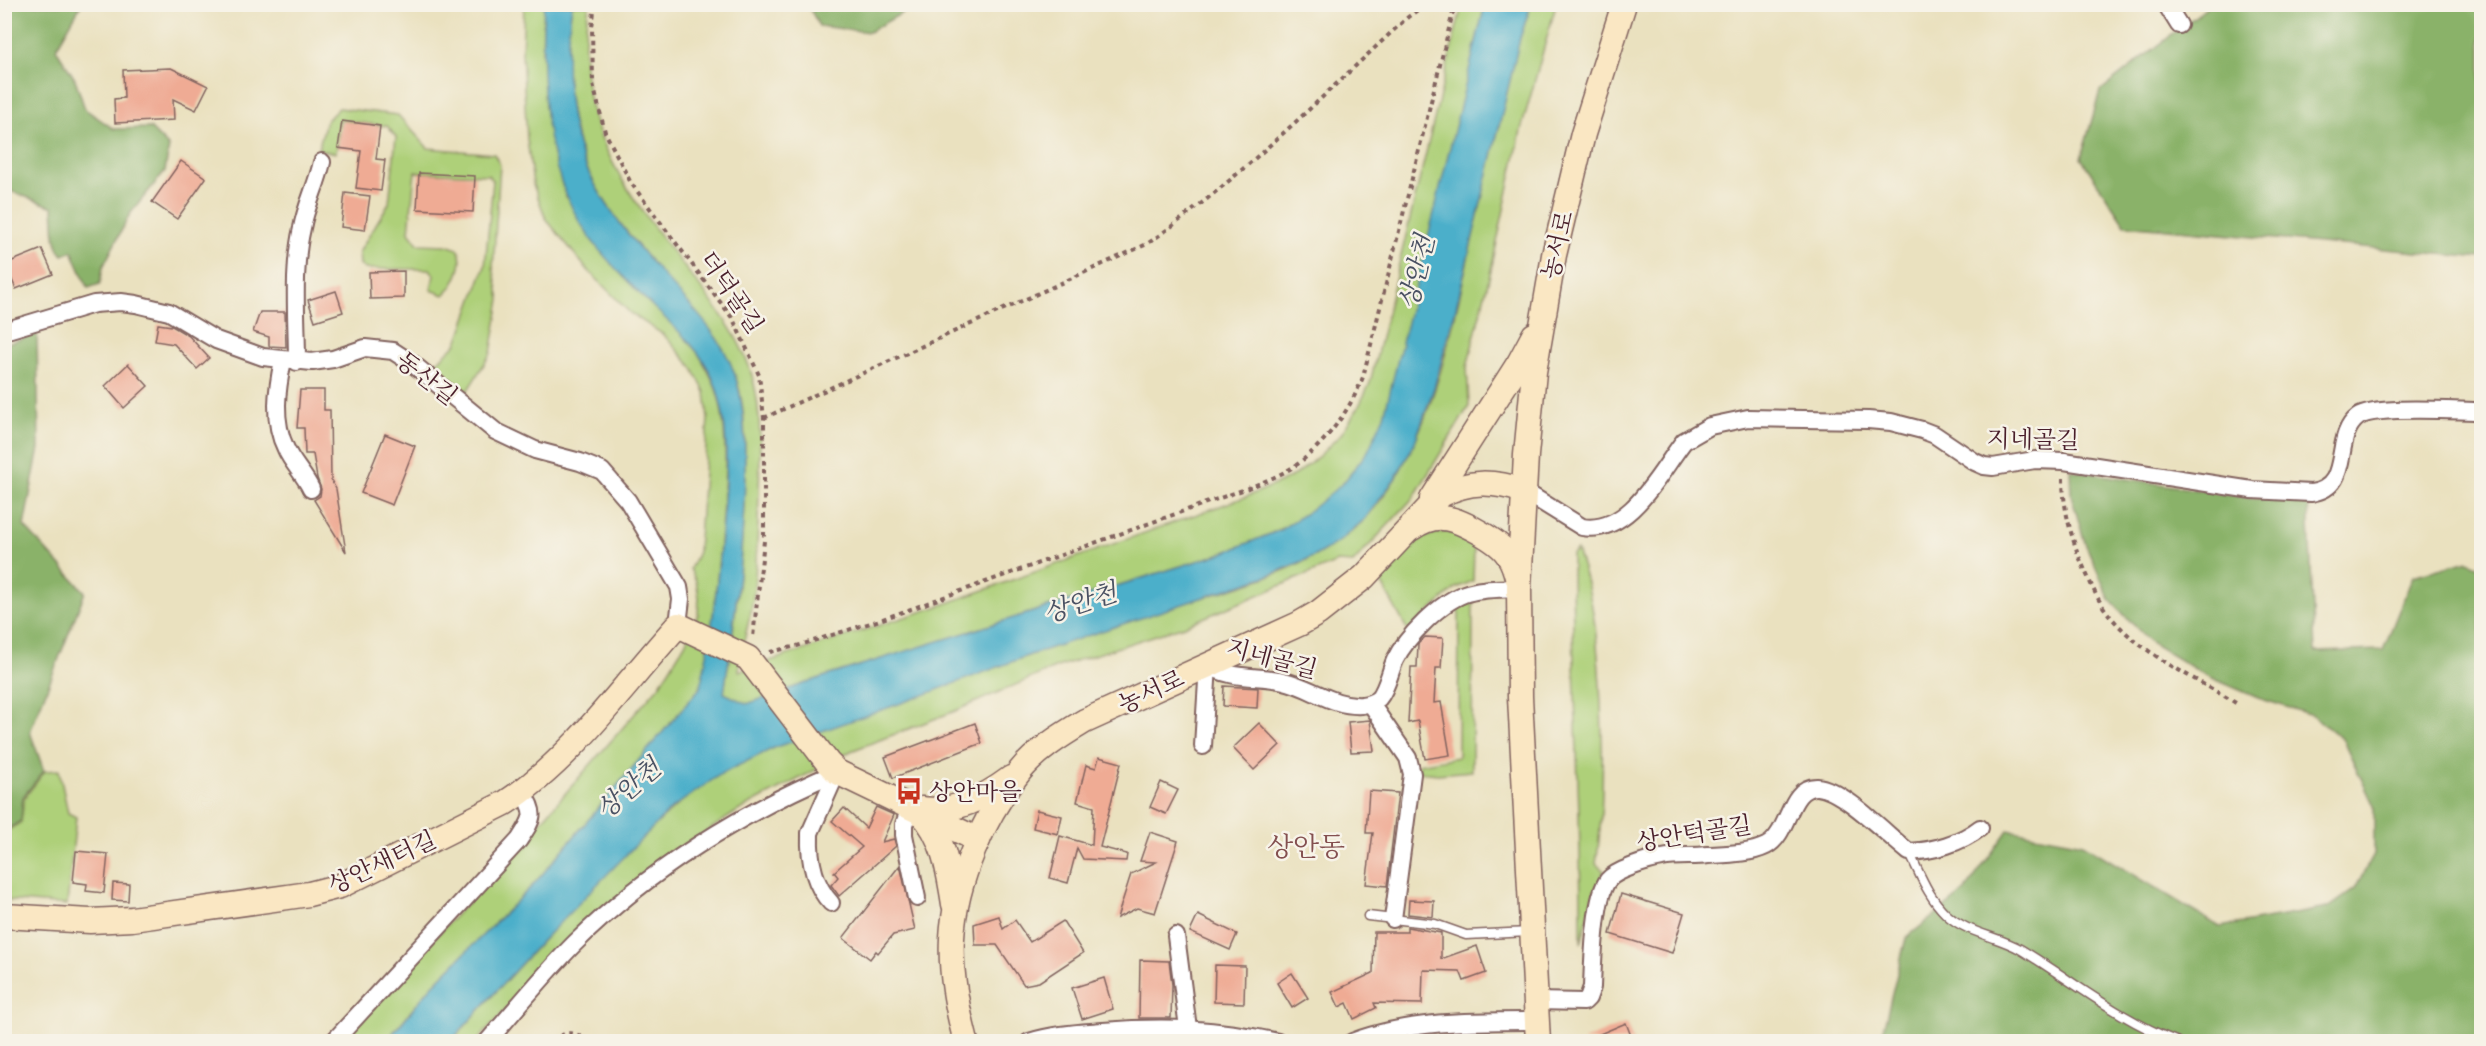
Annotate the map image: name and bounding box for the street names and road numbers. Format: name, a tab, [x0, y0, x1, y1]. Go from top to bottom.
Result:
street label: 농서로	[1532, 207, 1582, 283]
street label: 더덕골길	[692, 244, 772, 340]
street label: 동산길	[389, 343, 465, 413]
street label: 지네골길	[1986, 421, 2080, 457]
street label: 지네골길	[1223, 629, 1321, 687]
street label: 농서로	[1112, 660, 1190, 722]
street label: 상안턱골길	[1634, 807, 1754, 859]
street label: 상안새터길	[322, 822, 442, 902]

